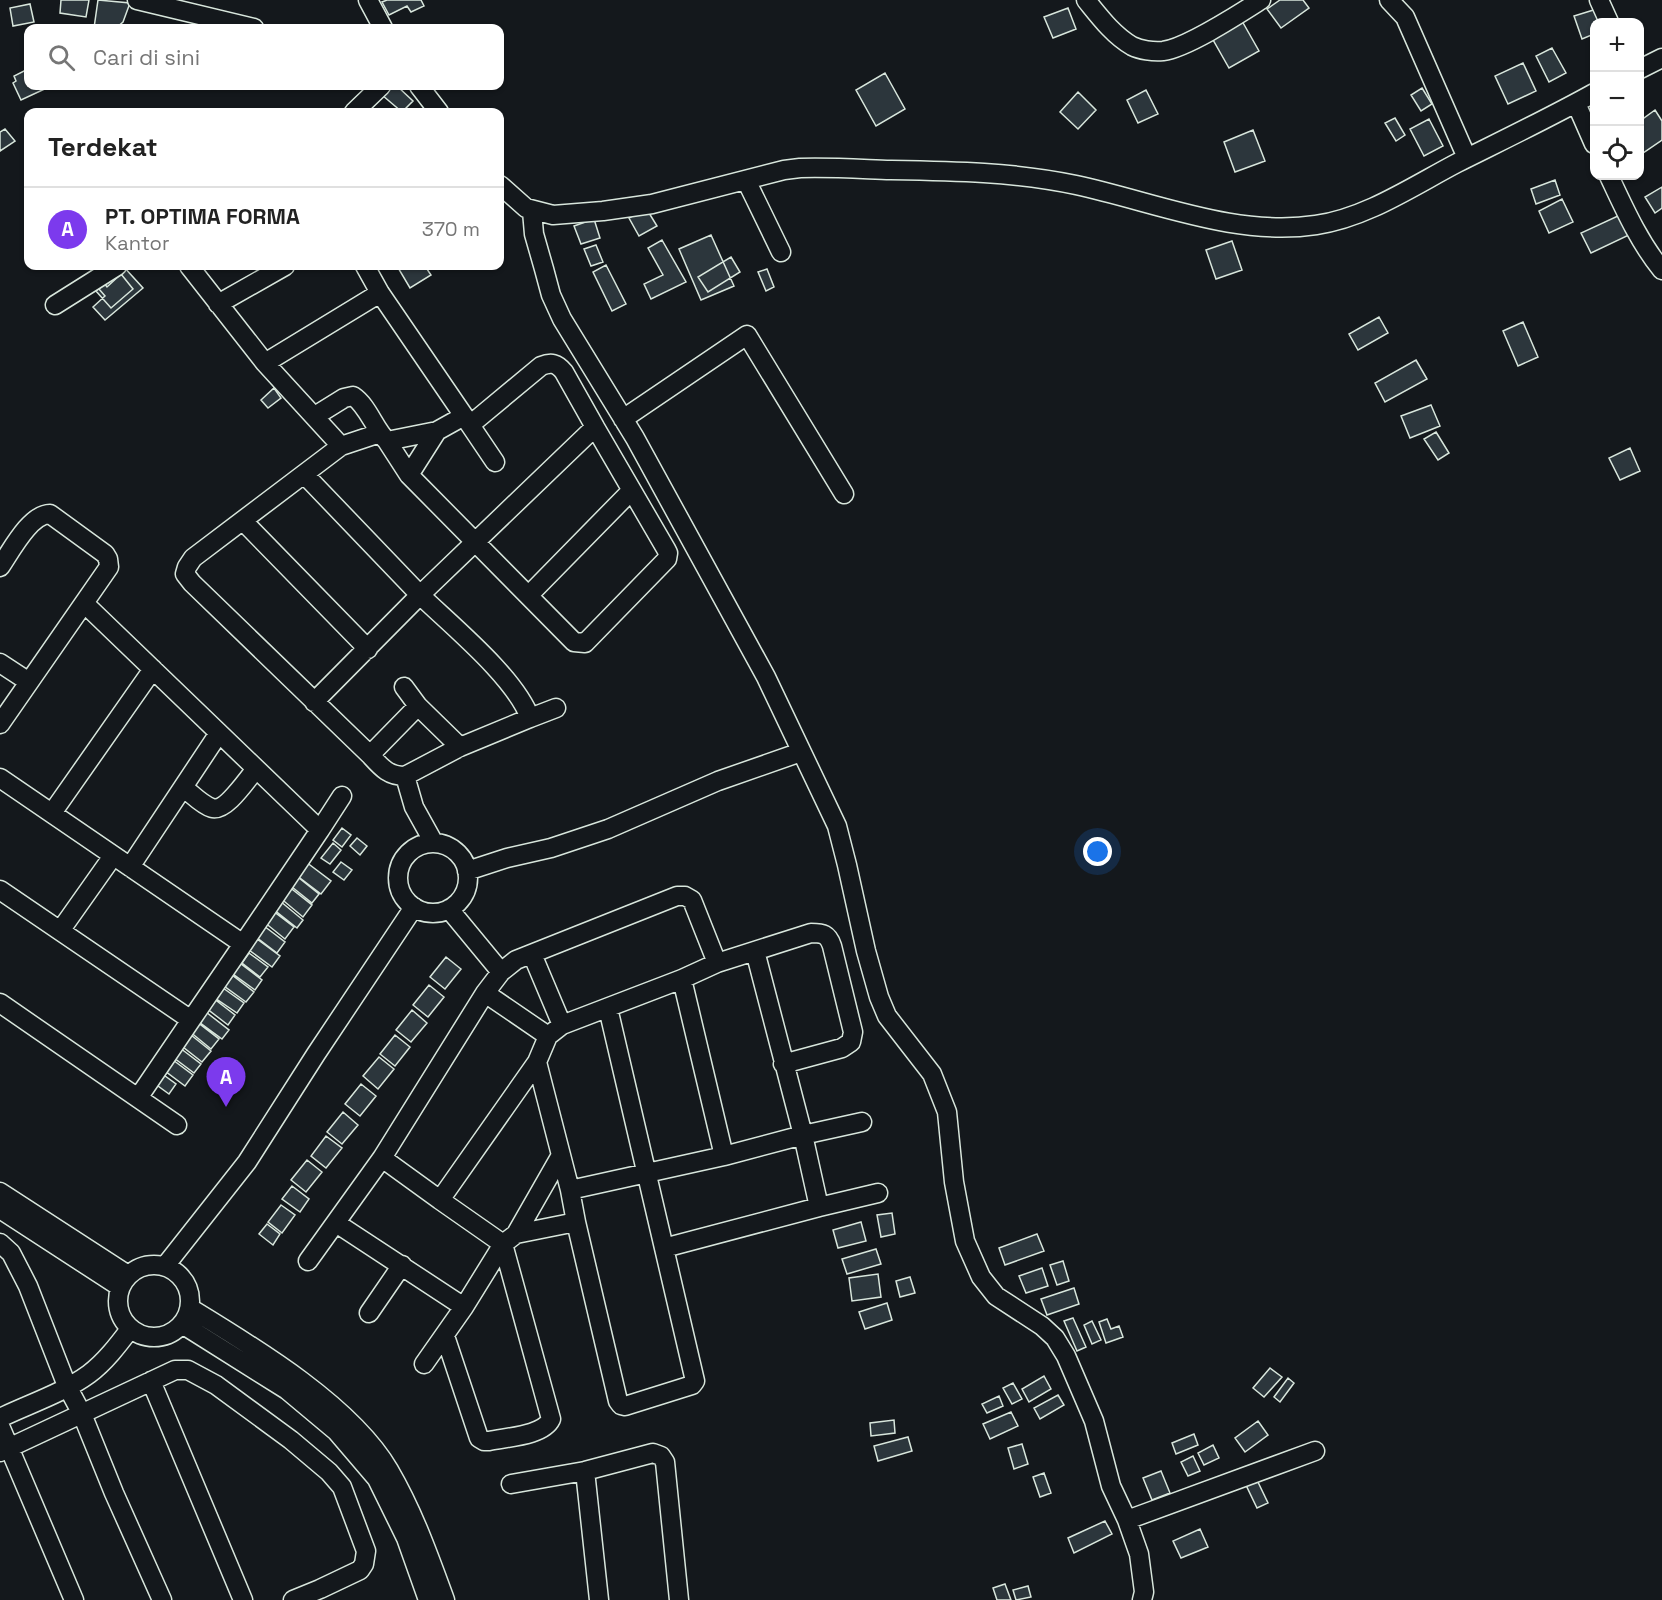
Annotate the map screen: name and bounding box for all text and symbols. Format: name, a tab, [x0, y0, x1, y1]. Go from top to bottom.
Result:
map controls	[1590, 18, 1644, 180]
button: +	[1590, 18, 1644, 72]
search box	[24, 24, 504, 90]
icon: search	[45, 41, 78, 74]
text: Cari di sini	[93, 43, 200, 71]
button: −	[1590, 72, 1644, 126]
button: locate	[1590, 126, 1644, 180]
text: Terdekat	[48, 130, 158, 164]
text: PT. OPTIMA FORMA	[105, 202, 300, 230]
text: A	[61, 216, 74, 242]
text: 370 m	[422, 216, 480, 242]
text: Kantor	[105, 230, 169, 256]
your location	[1083, 837, 1112, 866]
pin: A	[206, 1058, 246, 1107]

